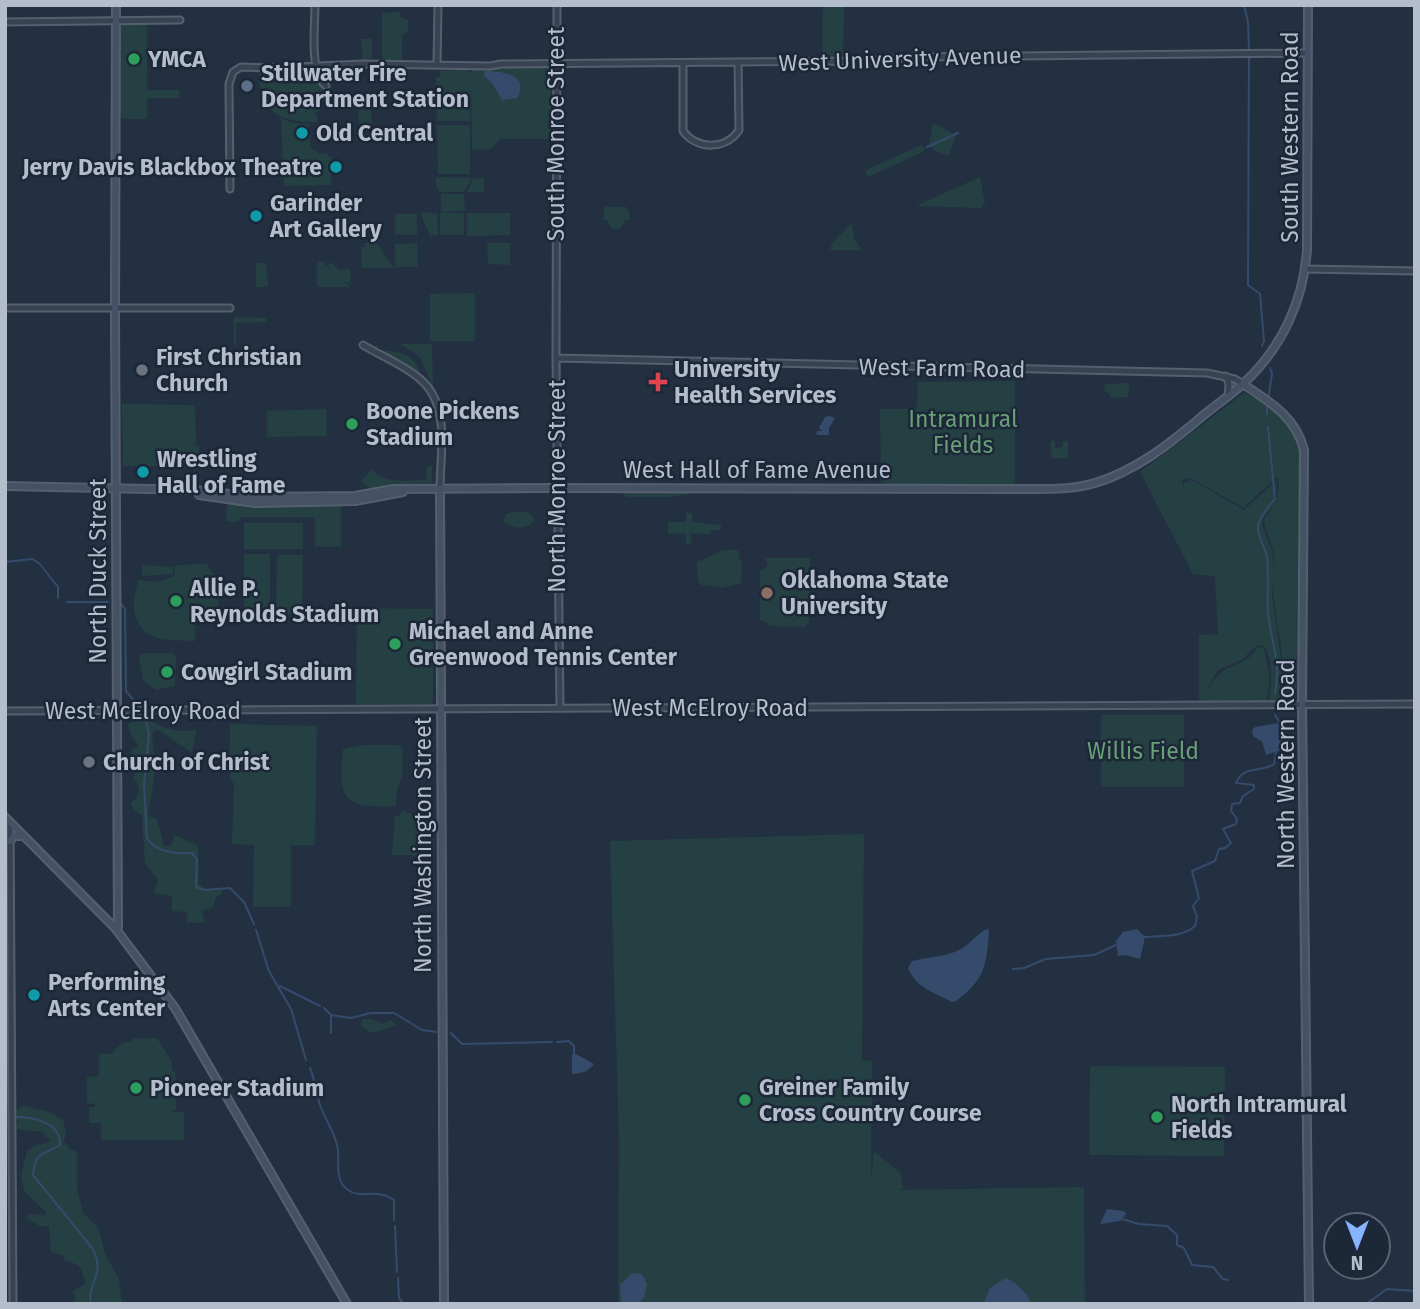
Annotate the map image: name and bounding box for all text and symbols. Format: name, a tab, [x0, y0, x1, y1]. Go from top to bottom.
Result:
street label: South Monroe Street	[542, 26, 570, 241]
street label: South Western Road	[1276, 31, 1304, 243]
street label: West University Avenue	[778, 41, 1022, 77]
place label: YMCA	[147, 45, 206, 73]
marker: YMCA	[126, 51, 142, 67]
place label: Stillwater Fire Department Station	[261, 59, 469, 113]
marker: Stillwater Fire Department Station	[239, 78, 255, 94]
place label: Old Central	[316, 119, 433, 147]
marker: Old Central	[294, 125, 310, 141]
place label: Jerry Davis Blackbox Theatre	[21, 153, 322, 181]
marker: Jerry Davis Blackbox Theatre	[328, 159, 344, 175]
place label: Garinder Art Gallery	[269, 189, 383, 243]
marker: Garinder Art Gallery	[248, 208, 264, 224]
place label: First Christian Church	[156, 343, 302, 397]
street label: West Farm Road	[858, 353, 1026, 383]
place label: University Health Services	[674, 355, 836, 409]
marker: First Christian Church	[134, 362, 150, 378]
marker: University Health Services	[648, 372, 668, 392]
street label: North Monroe Street	[543, 379, 571, 593]
place label: Boone Pickens Stadium	[366, 397, 519, 451]
park label: Intramural Fields	[908, 405, 1018, 459]
marker: Boone Pickens Stadium	[344, 416, 360, 432]
place label: Wrestling Hall of Fame	[157, 445, 286, 499]
street label: West Hall of Fame Avenue	[623, 456, 891, 484]
marker: Wrestling Hall of Fame	[135, 464, 151, 480]
street label: North Duck Street	[84, 478, 112, 664]
place label: Oklahoma State University	[781, 566, 949, 620]
place label: Allie P. Reynolds Stadium	[189, 574, 379, 628]
marker: Oklahoma State University	[759, 585, 775, 601]
marker: Allie P. Reynolds Stadium	[168, 593, 184, 609]
place label: Michael and Anne Greenwood Tennis Center	[409, 617, 678, 671]
marker: Michael and Anne Greenwood Tennis Center	[387, 636, 403, 652]
place label: Cowgirl Stadium	[181, 658, 352, 686]
street label: North Western Road	[1272, 659, 1300, 869]
marker: Cowgirl Stadium	[159, 664, 175, 680]
street label: West McElroy Road	[612, 694, 808, 722]
street label: West McElroy Road	[45, 697, 241, 725]
street label: North Washington Street	[409, 716, 437, 973]
park label: Willis Field	[1087, 737, 1199, 765]
place label: Church of Christ	[103, 748, 271, 776]
marker: Church of Christ	[81, 754, 97, 770]
place label: Performing Arts Center	[47, 968, 166, 1022]
marker: Performing Arts Center	[26, 987, 42, 1003]
place label: Greiner Family Cross Country Course	[759, 1073, 982, 1127]
place label: Pioneer Stadium	[150, 1074, 324, 1102]
marker: Pioneer Stadium	[128, 1080, 144, 1096]
place label: North Intramural Fields	[1171, 1090, 1347, 1144]
marker: Greiner Family Cross Country Course	[737, 1092, 753, 1108]
marker: North Intramural Fields	[1149, 1109, 1165, 1125]
north arrow	[1322, 1211, 1392, 1281]
text: N	[1351, 1251, 1363, 1274]

